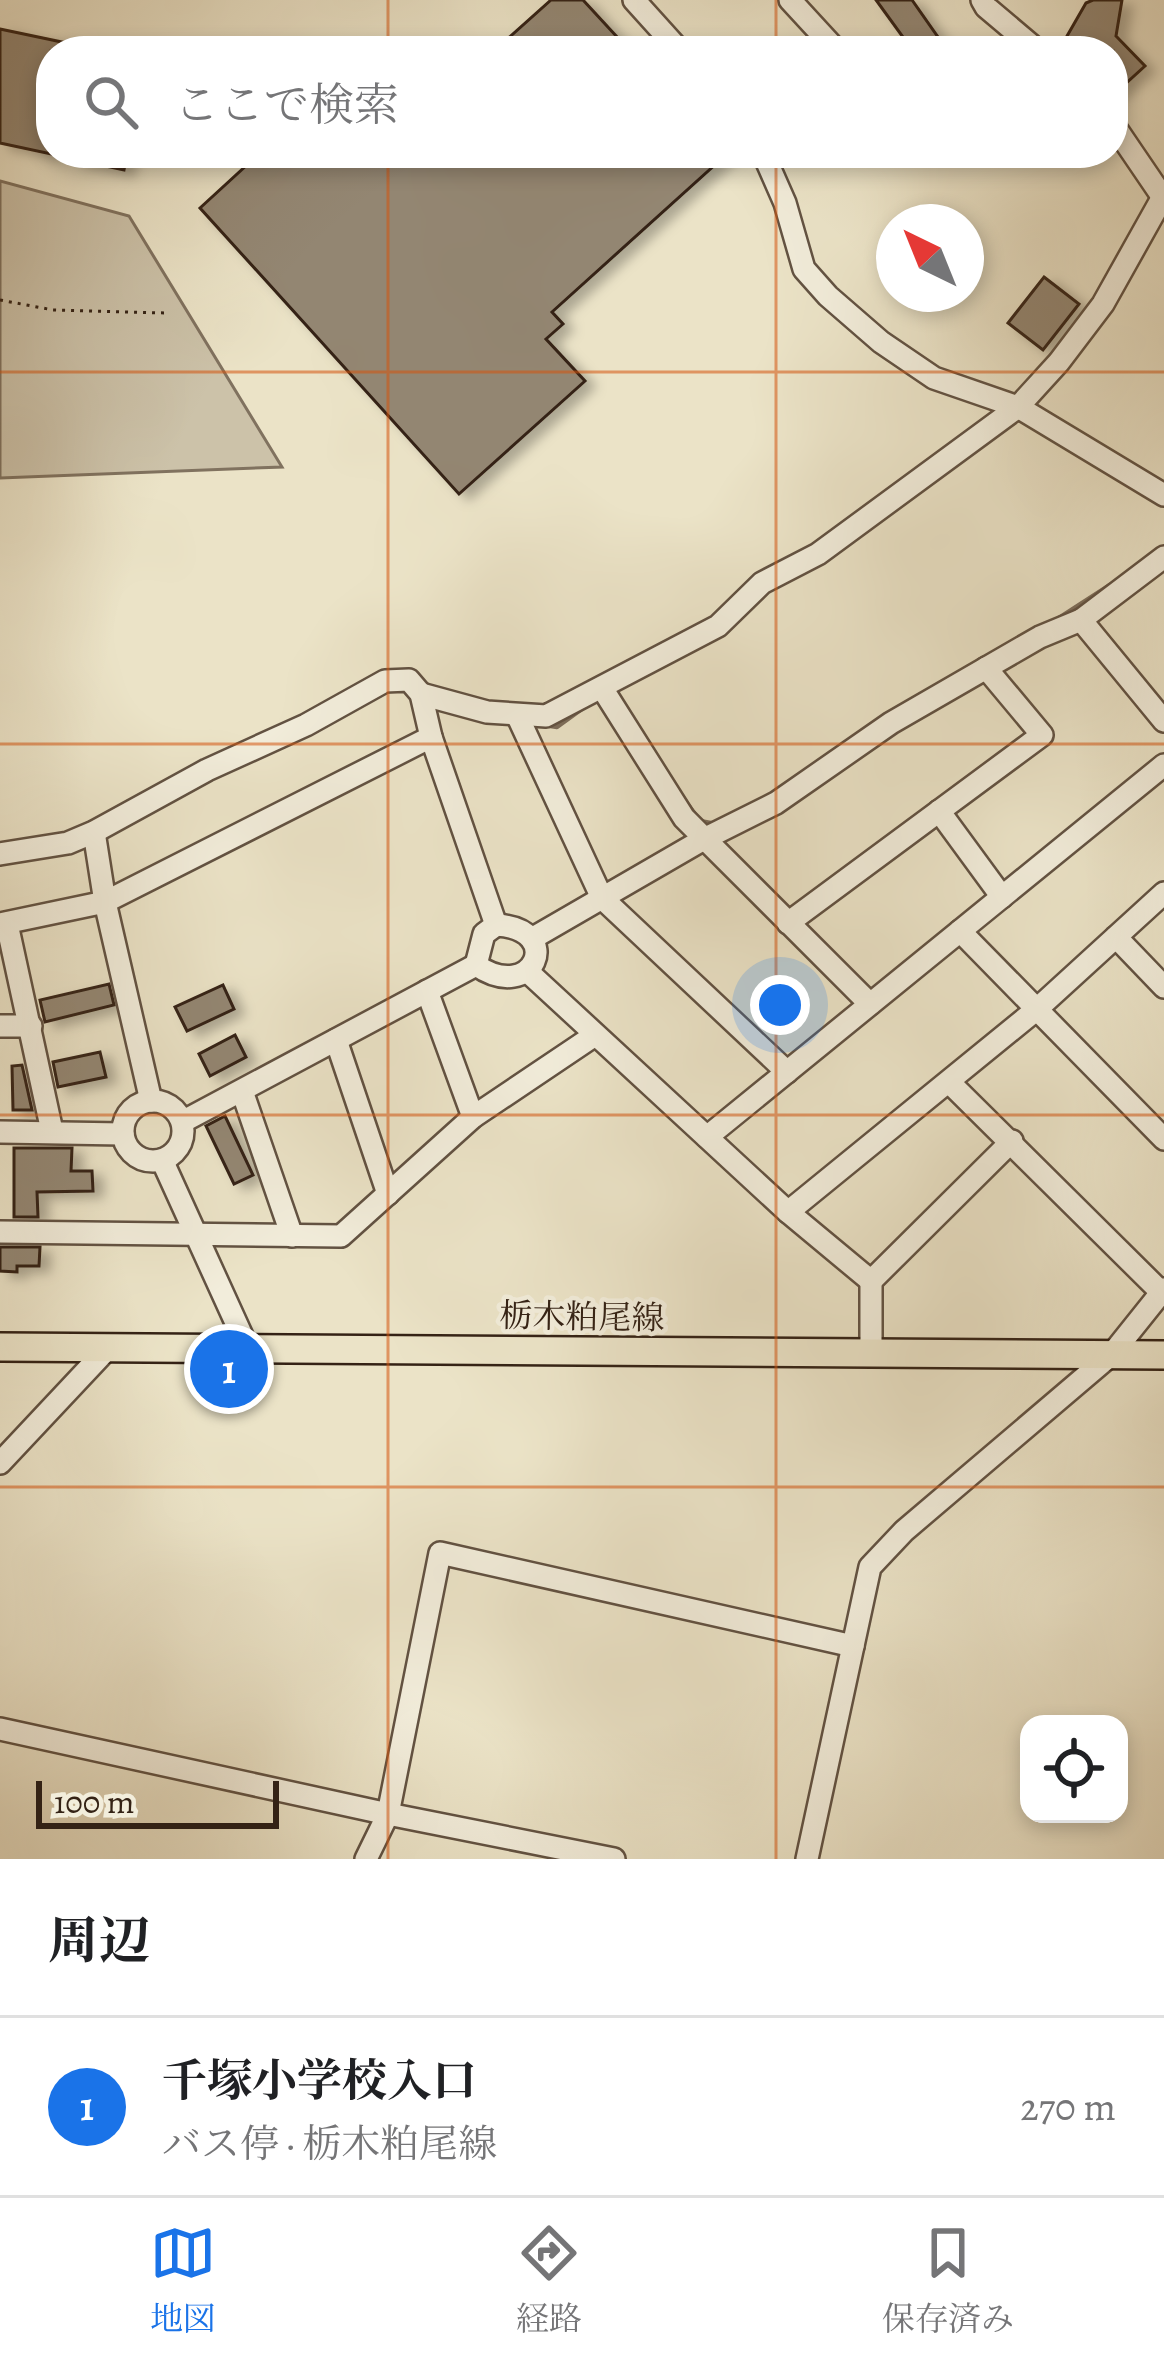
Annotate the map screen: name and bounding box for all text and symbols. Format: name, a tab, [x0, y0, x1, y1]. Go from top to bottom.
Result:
search box	[36, 36, 1128, 168]
icon: search	[78, 69, 144, 135]
text: ここで検索	[174, 74, 399, 136]
north arrow	[876, 204, 984, 312]
your location	[750, 975, 810, 1035]
street label: 栃木粕尾線	[499, 1293, 665, 1340]
pin: 1	[190, 1324, 268, 1414]
map controls	[1020, 1715, 1128, 1823]
button: locate	[1020, 1715, 1128, 1823]
scale bar	[36, 1775, 279, 1828]
text: 100 m	[54, 1779, 134, 1824]
text: 周辺	[48, 1906, 150, 1976]
text: 千塚小学校入口	[162, 2050, 477, 2112]
text: 1	[80, 2080, 94, 2133]
text: 270 m	[1020, 2080, 1116, 2133]
text: バス停 · 栃木粕尾線	[162, 2117, 497, 2170]
tab: 地図	[150, 2220, 216, 2341]
tab: 経路	[516, 2220, 582, 2341]
tab: 保存済み	[882, 2220, 1014, 2341]

